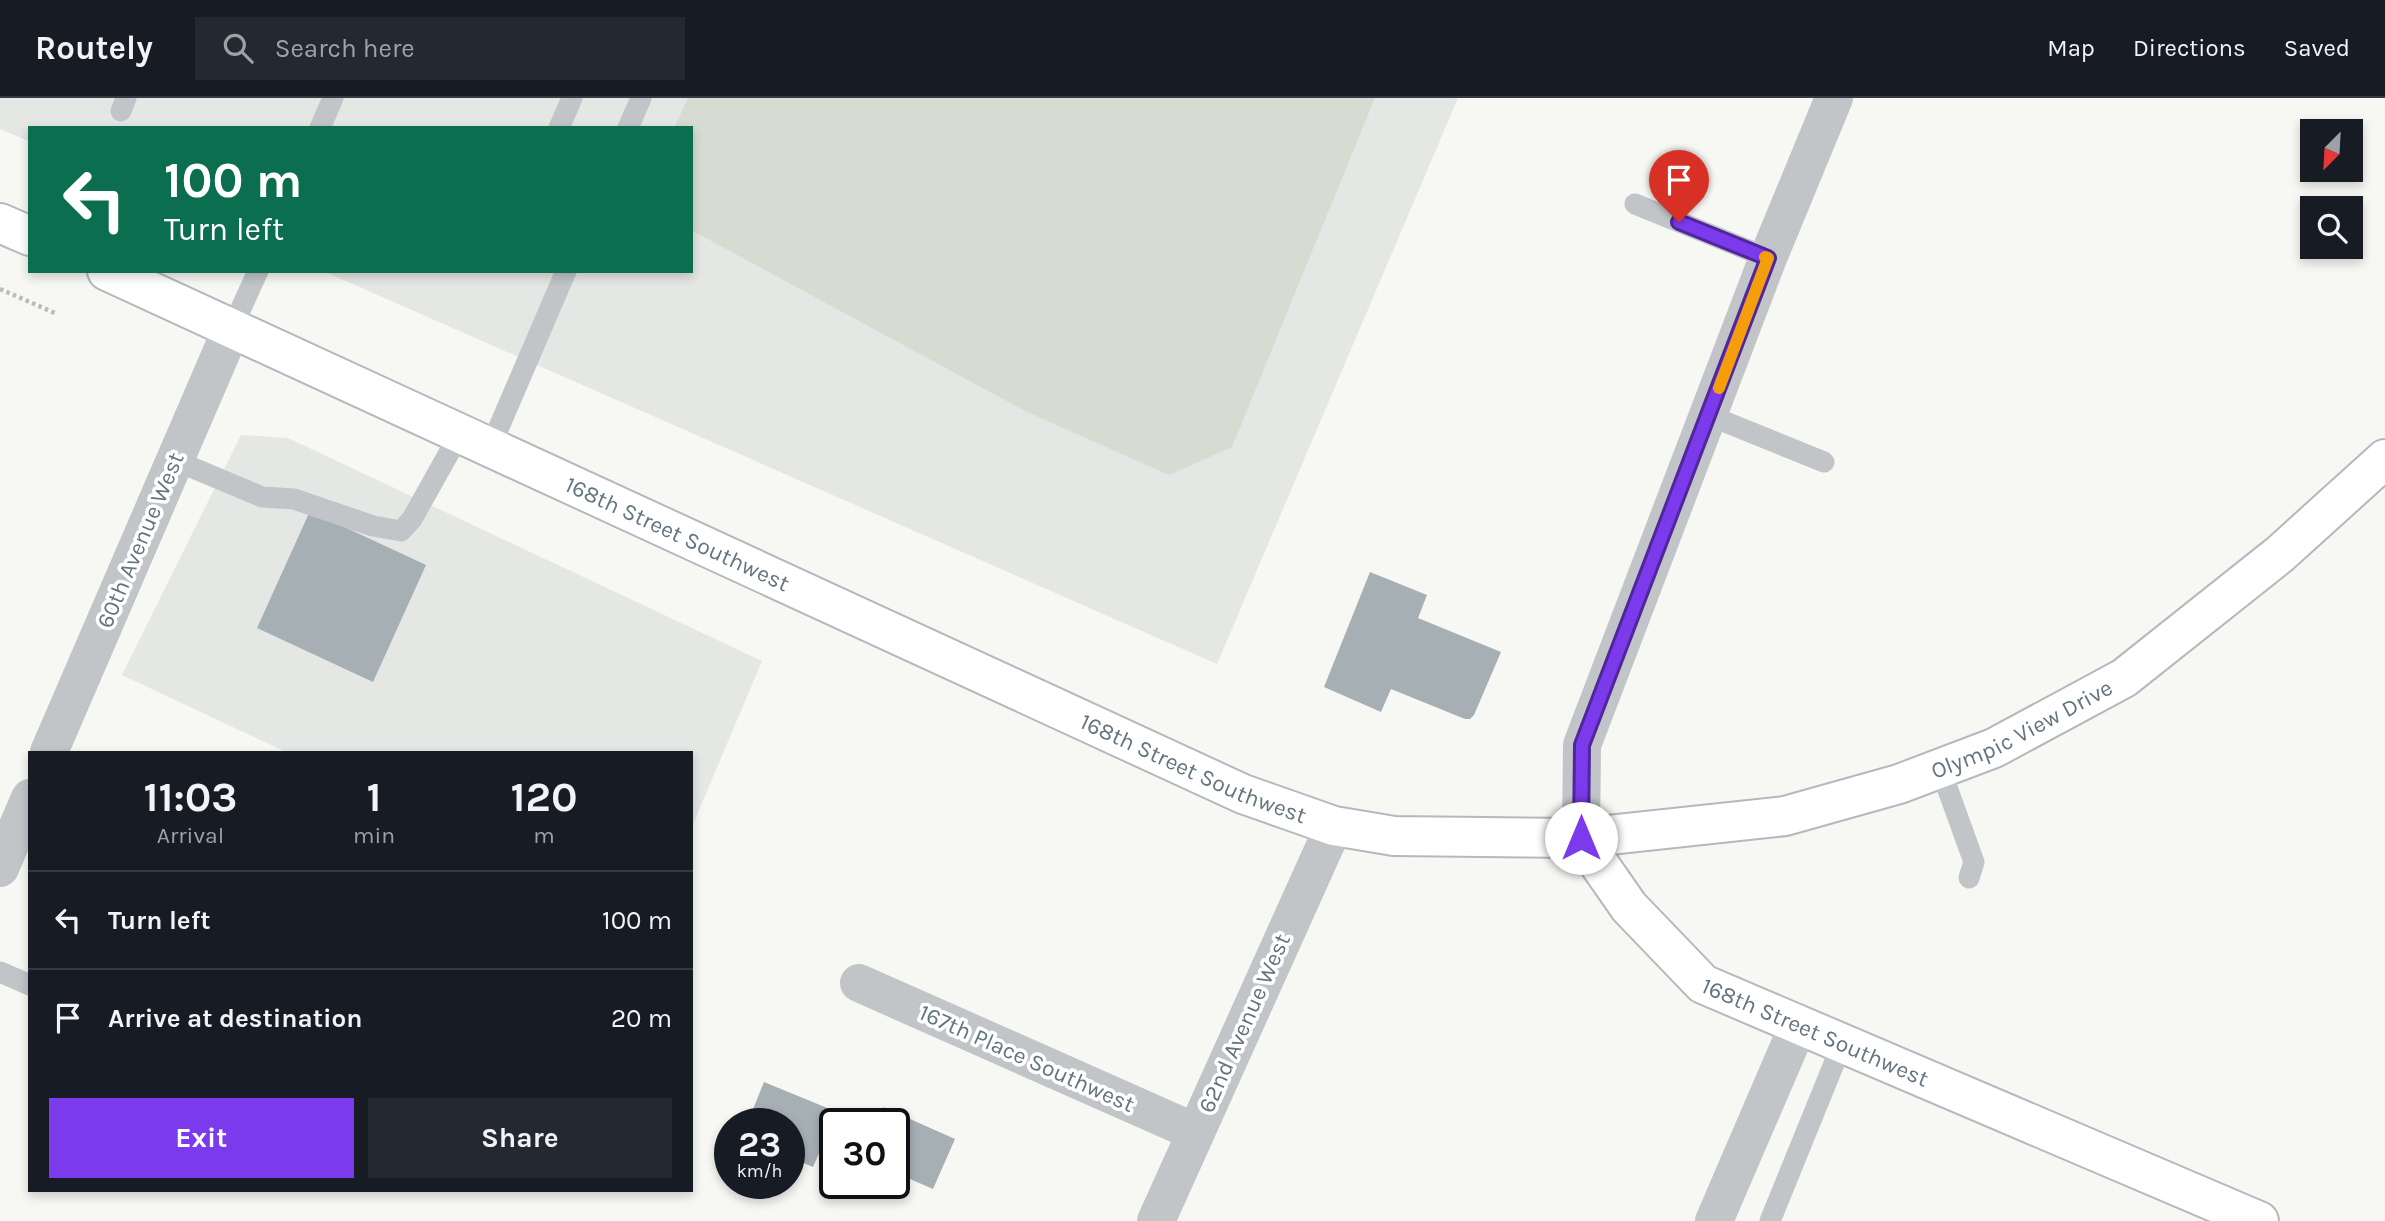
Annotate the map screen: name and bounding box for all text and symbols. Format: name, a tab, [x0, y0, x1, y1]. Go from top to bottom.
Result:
search box	[195, 17, 685, 80]
text: Routely	[35, 29, 153, 67]
icon: search	[219, 29, 257, 67]
text: Search here	[275, 33, 415, 64]
text: Map	[2047, 34, 2095, 62]
text: Directions	[2133, 34, 2246, 62]
text: Saved	[2284, 34, 2350, 62]
north arrow	[2300, 119, 2362, 182]
map controls	[2300, 119, 2363, 259]
pin	[1649, 150, 1709, 222]
text: 100 m	[164, 152, 302, 209]
icon: left	[49, 154, 140, 245]
icon: arrive	[1660, 161, 1698, 199]
button: search	[2300, 196, 2363, 259]
text: Turn left	[164, 211, 284, 248]
street label: 60th Avenue West	[91, 448, 190, 632]
street label: 168th Street Southwest	[561, 471, 794, 597]
street label: Olympic View Drive	[1927, 674, 2117, 785]
street label: 168th Street Southwest	[1076, 708, 1310, 829]
text: 11:03	[143, 772, 237, 822]
text: 1	[367, 772, 382, 822]
text: 120	[511, 772, 578, 822]
position arrow	[1544, 801, 1618, 875]
text: Arrival	[157, 822, 224, 849]
text: min	[353, 822, 395, 849]
text: m	[533, 822, 555, 849]
icon: left	[49, 901, 87, 939]
text: Turn left	[108, 905, 210, 936]
text: 100 m	[602, 905, 672, 936]
street label: 62nd Avenue West	[1193, 929, 1296, 1117]
street label: 168th Street Southwest	[1698, 972, 1933, 1093]
icon: arrive	[49, 999, 87, 1037]
street label: 167th Place Southwest	[915, 999, 1139, 1118]
text: Arrive at destination	[108, 1003, 362, 1034]
text: 20 m	[611, 1003, 672, 1034]
button: Exit	[49, 1098, 354, 1178]
button: Share	[368, 1098, 672, 1178]
speed limit sign: 30	[819, 1108, 910, 1199]
text: 23	[738, 1124, 781, 1165]
text: km/h	[737, 1160, 782, 1182]

